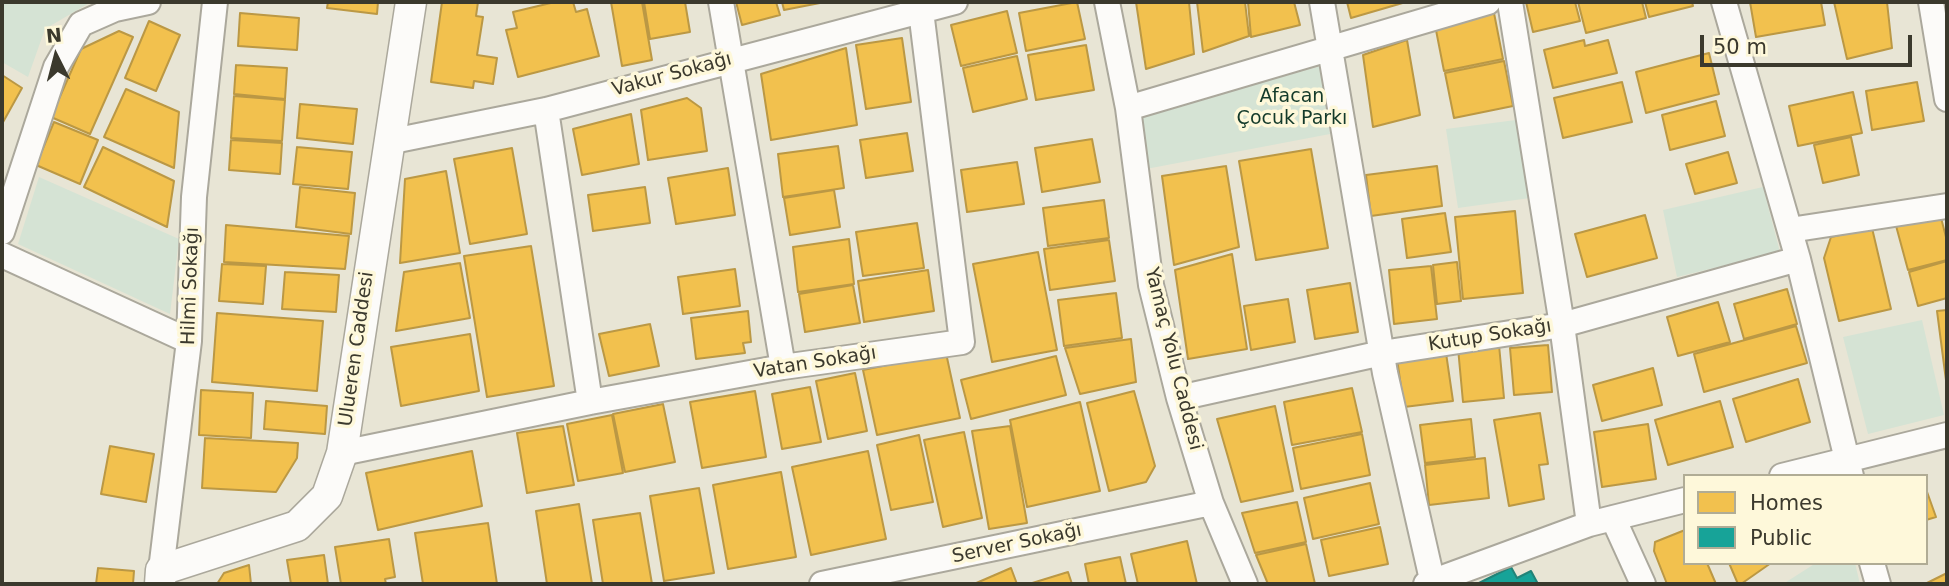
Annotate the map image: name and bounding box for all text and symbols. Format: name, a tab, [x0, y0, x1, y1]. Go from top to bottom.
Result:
north arrow	[21, 21, 91, 91]
scale bar	[1704, 21, 1916, 65]
text: N	[45, 23, 63, 47]
text: 50 m	[1713, 35, 1767, 59]
street label: Vakur Sokağı	[610, 48, 734, 102]
park label: Afacan Çocuk Parkı	[1237, 86, 1347, 130]
street label: Hilmi Sokağı	[178, 227, 204, 345]
street label: Yamaç Yolu Caddesi	[1139, 265, 1207, 453]
street label: Ulueren Caddesi	[335, 270, 379, 428]
street label: Kutup Sokağı	[1427, 315, 1553, 357]
street label: Vatan Sokağı	[752, 342, 878, 384]
legend	[1683, 474, 1928, 565]
text: Homes	[1750, 491, 1823, 515]
street label: Server Sokağı	[950, 519, 1084, 569]
text: Public	[1750, 526, 1812, 550]

